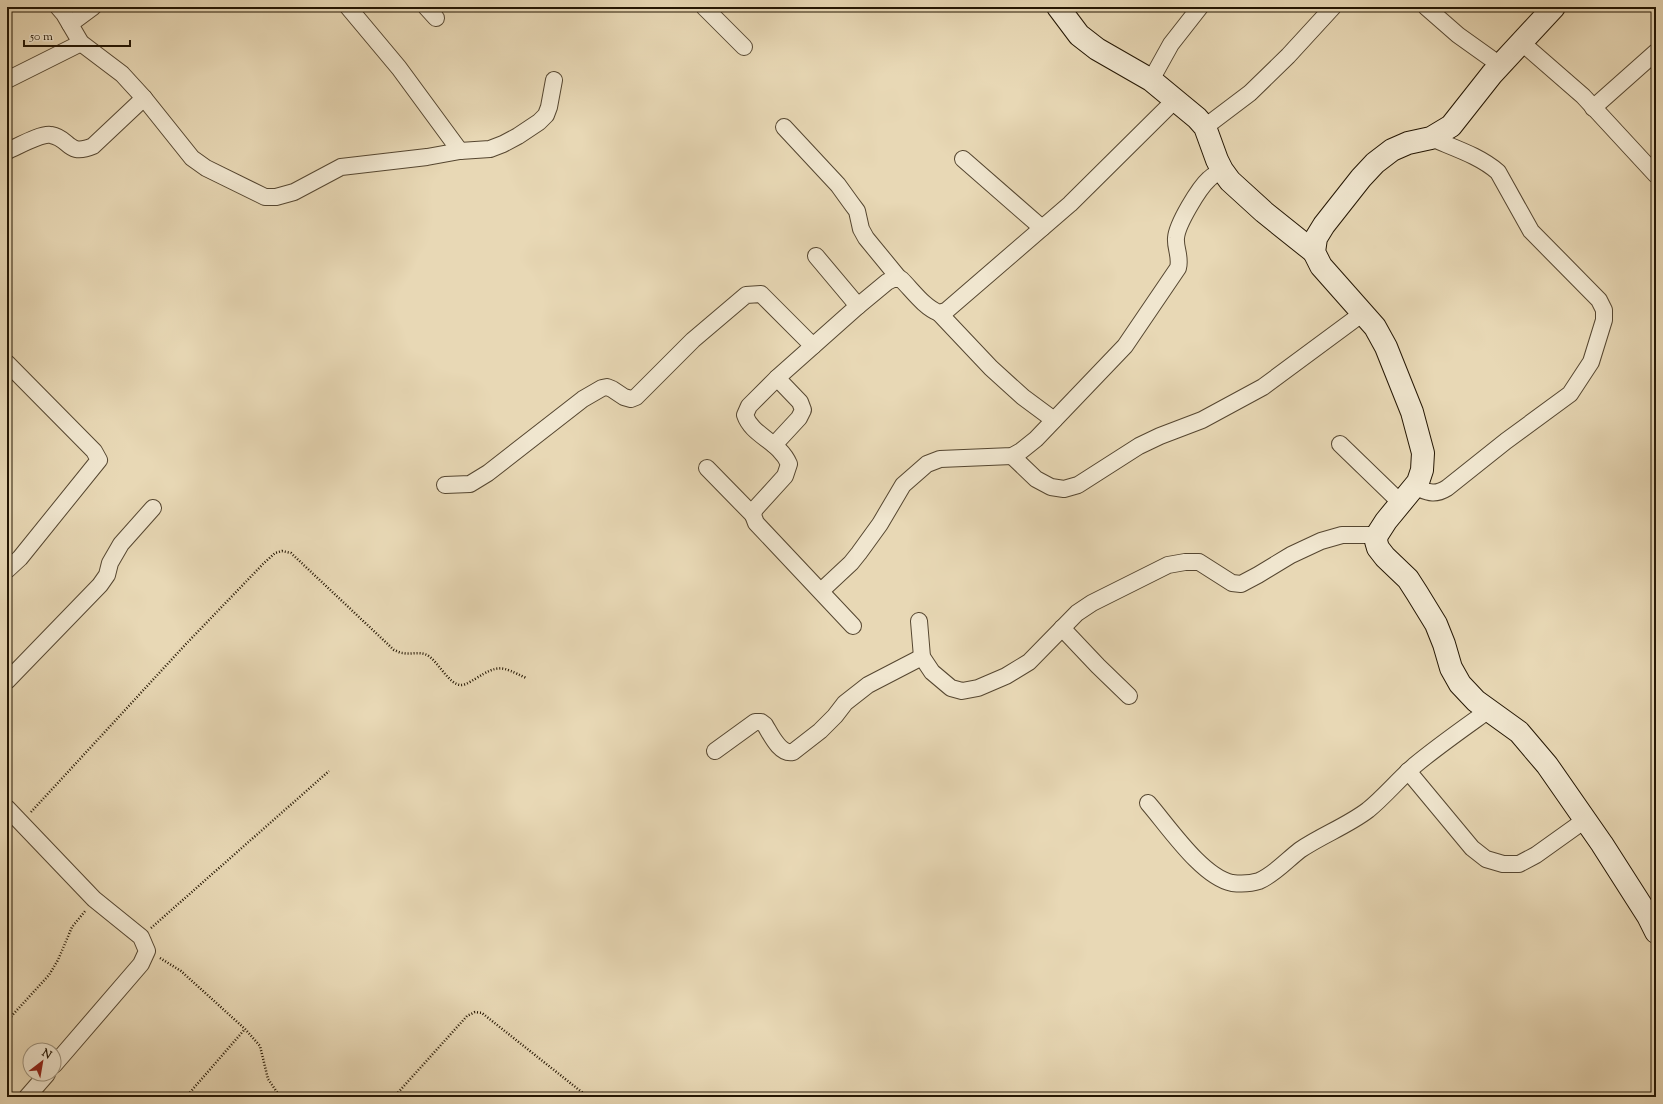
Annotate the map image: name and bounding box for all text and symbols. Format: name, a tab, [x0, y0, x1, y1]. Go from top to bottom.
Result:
scale bar	[24, 22, 130, 48]
text: 50 m	[29, 28, 53, 46]
north arrow	[22, 1042, 62, 1082]
text: N	[38, 1045, 55, 1064]

